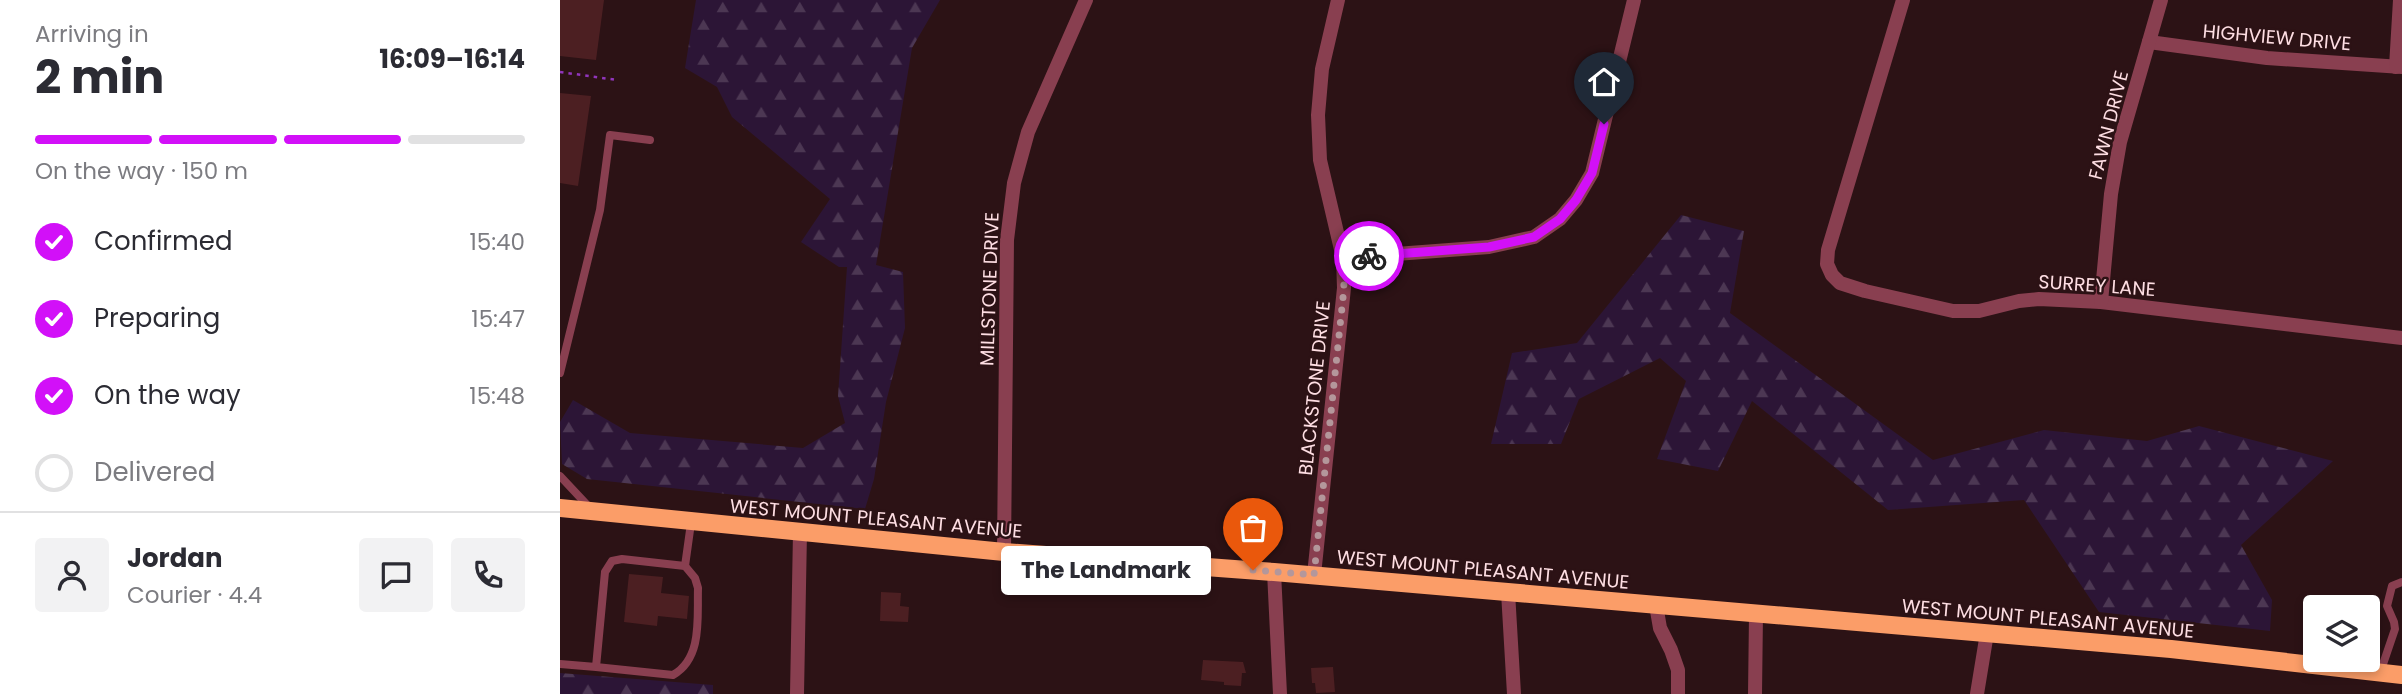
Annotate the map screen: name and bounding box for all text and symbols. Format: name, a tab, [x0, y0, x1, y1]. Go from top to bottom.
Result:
text: Arriving in	[35, 18, 149, 50]
street label: HIGHVIEW DRIVE	[2202, 18, 2352, 57]
text: 16:09–16:14	[379, 41, 525, 77]
text: 2 min	[35, 45, 164, 109]
pin	[1574, 52, 1634, 124]
icon: home	[1585, 63, 1623, 101]
street label: FAWN DRIVE	[2082, 68, 2135, 183]
text: On the way · 150 m	[35, 155, 248, 187]
street label: MILLSTONE DRIVE	[973, 211, 1006, 367]
courier	[1334, 221, 1404, 291]
icon: check	[35, 223, 73, 261]
text: Confirmed	[94, 223, 232, 259]
text: 15:40	[469, 226, 525, 258]
icon: bike	[1350, 237, 1388, 275]
street label: SURREY LANE	[2038, 268, 2156, 303]
street label: BLACKSTONE DRIVE	[1292, 299, 1337, 477]
icon: check	[35, 300, 73, 338]
text: Preparing	[94, 300, 220, 336]
text: 15:47	[471, 303, 525, 335]
icon: check	[35, 377, 73, 415]
text: On the way	[94, 377, 241, 413]
text: 15:48	[469, 380, 525, 412]
text: Delivered	[94, 454, 215, 490]
street label: WEST MOUNT PLEASANT AVENUE	[729, 492, 1023, 545]
pin	[1223, 498, 1283, 570]
icon: bag	[1234, 509, 1272, 547]
button: person	[35, 538, 109, 612]
button: chat	[359, 538, 433, 612]
button: phone	[451, 538, 525, 612]
text: Jordan	[127, 540, 223, 576]
street label: WEST MOUNT PLEASANT AVENUE	[1336, 543, 1630, 596]
callout: The Landmark	[1001, 546, 1211, 594]
text: The Landmark	[1021, 554, 1191, 586]
text: Courier · 4.4	[127, 579, 262, 611]
street label: WEST MOUNT PLEASANT AVENUE	[1901, 592, 2195, 645]
map controls	[2303, 595, 2380, 672]
button: layers	[2303, 595, 2380, 672]

